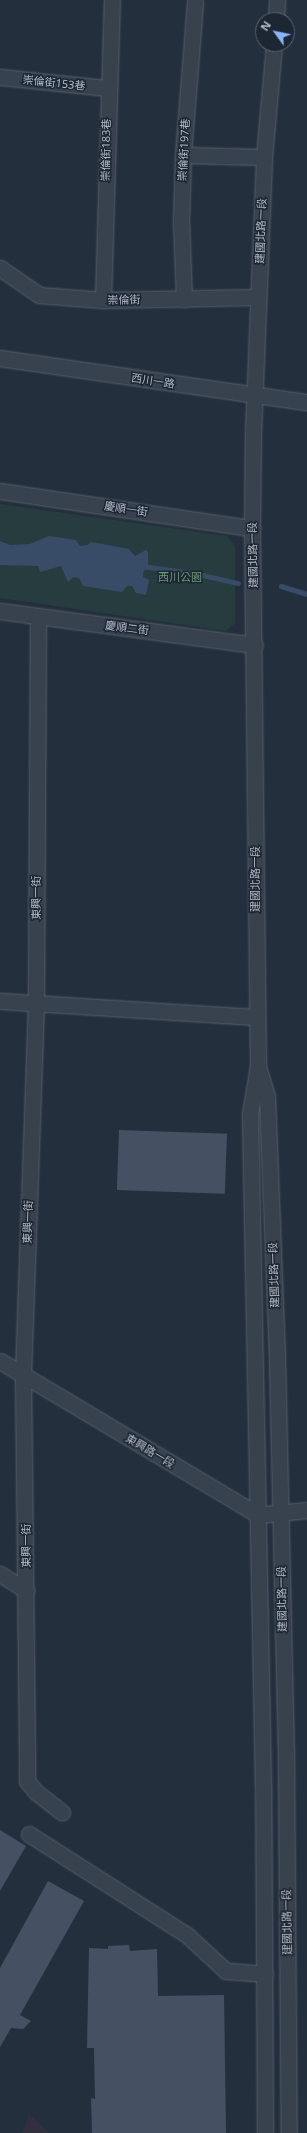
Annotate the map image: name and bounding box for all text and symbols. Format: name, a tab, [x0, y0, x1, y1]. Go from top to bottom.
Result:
north arrow	[255, 12, 295, 52]
text: N	[257, 18, 274, 34]
street label: 崇倫街153巷	[22, 73, 86, 93]
street label: 崇倫街183巷	[99, 118, 113, 182]
street label: 崇倫街197巷	[176, 118, 192, 182]
street label: 建國北路一段	[253, 198, 269, 264]
street label: 崇倫街	[107, 293, 141, 307]
street label: 西川一路	[130, 371, 176, 391]
street label: 慶順一街	[103, 499, 149, 519]
street label: 建國北路一段	[246, 522, 260, 588]
park label: 西川公園	[158, 570, 202, 584]
street label: 慶順二街	[104, 619, 150, 637]
street label: 建國北路一段	[248, 846, 262, 912]
street label: 東興一街	[29, 876, 43, 920]
street label: 東興一街	[21, 1200, 35, 1244]
street label: 建國北路一段	[266, 1242, 282, 1308]
street label: 東興路一段	[123, 1431, 177, 1471]
street label: 東興一街	[19, 1524, 33, 1568]
street label: 建國北路一段	[275, 1566, 289, 1632]
street label: 建國北路一段	[280, 1889, 294, 1955]

